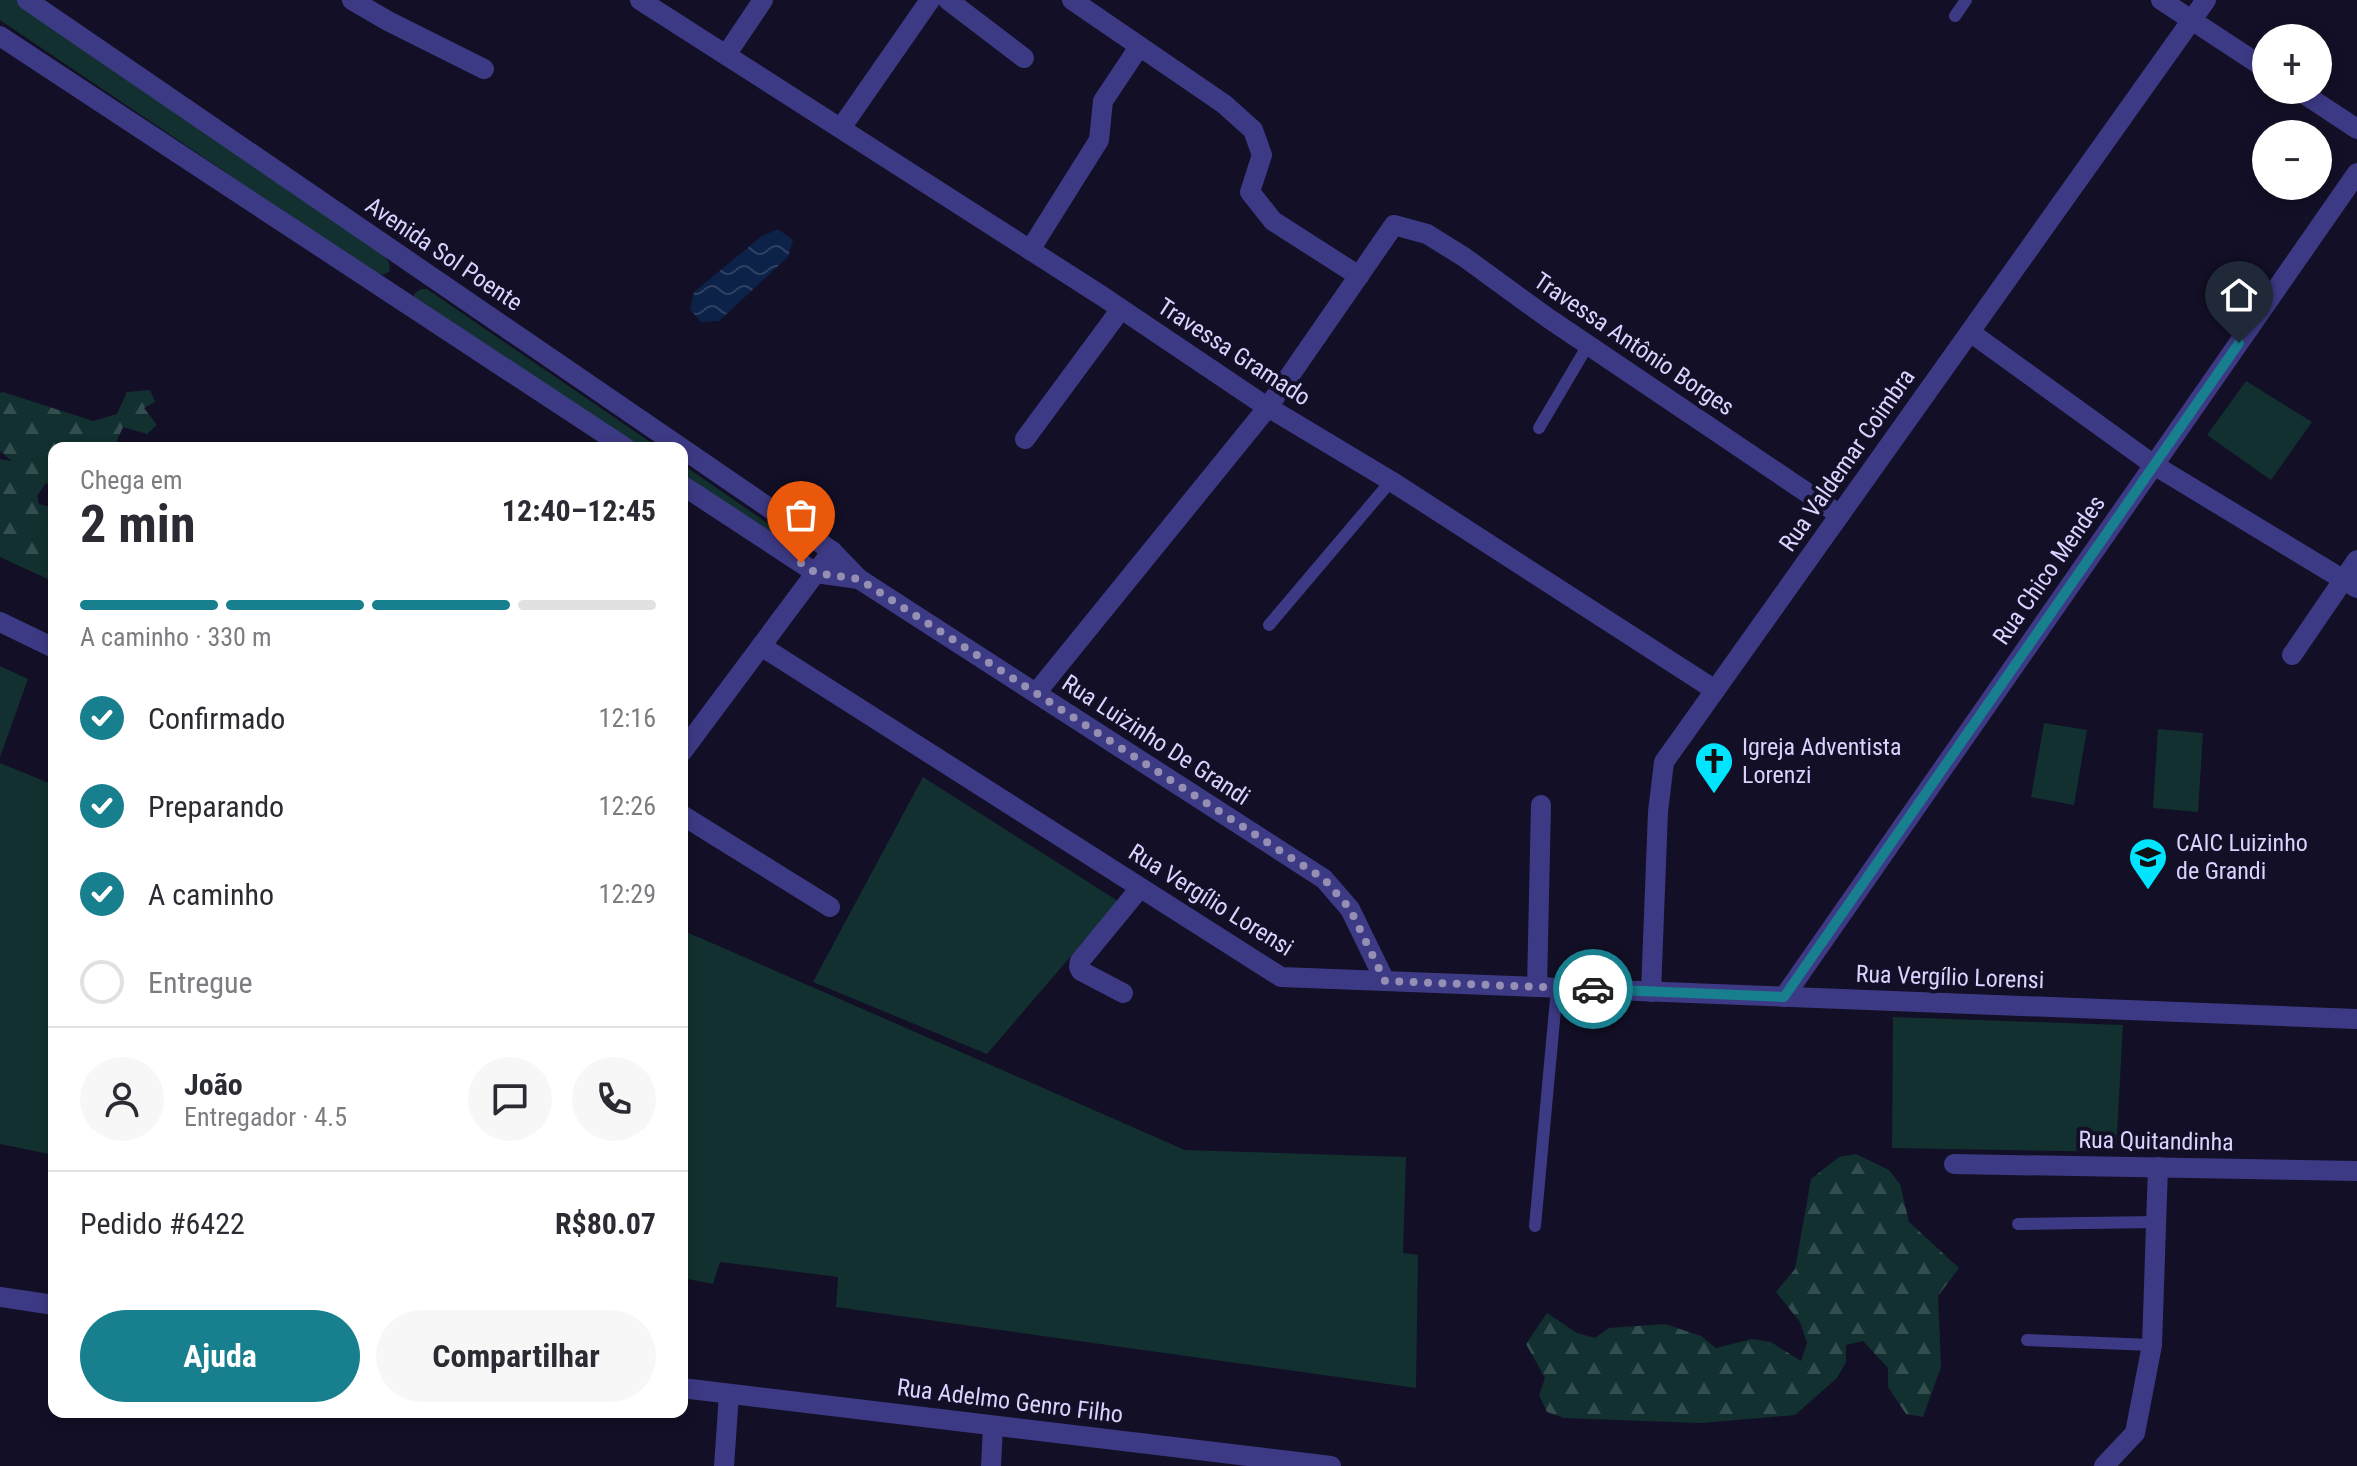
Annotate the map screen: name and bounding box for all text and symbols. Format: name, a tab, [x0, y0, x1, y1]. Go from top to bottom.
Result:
map controls	[2252, 24, 2332, 200]
button: +	[2252, 24, 2332, 104]
button: −	[2252, 120, 2332, 200]
street label: Avenida Sol Poente	[360, 191, 528, 317]
pin	[2205, 261, 2273, 343]
street label: Travessa Antônio Borges	[1529, 267, 1739, 421]
icon: home	[2217, 273, 2261, 317]
street label: Travessa Gramado	[1153, 292, 1315, 412]
street label: Rua Valdemar Coimbra	[1774, 363, 1920, 557]
text: Chega em	[80, 465, 183, 495]
pin	[767, 481, 835, 563]
street label: Rua Chico Mendes	[1987, 490, 2111, 650]
text: 12:40–12:45	[502, 493, 656, 528]
icon: bag	[779, 493, 823, 537]
text: 2 min	[80, 494, 196, 555]
text: A caminho · 330 m	[80, 622, 271, 652]
street label: Rua Luizinho De Grandi	[1057, 669, 1255, 811]
icon: check	[80, 696, 124, 740]
text: Confirmado	[148, 701, 285, 736]
text: 12:16	[599, 703, 656, 733]
place label: Igreja Adventista Lorenzi	[1742, 733, 1901, 789]
church icon: Igreja Adventista Lorenzi	[1693, 740, 1735, 795]
icon: check	[80, 784, 124, 828]
text: Preparando	[148, 789, 284, 824]
text: 12:26	[599, 791, 656, 821]
place label: CAIC Luizinho de Grandi	[2176, 829, 2308, 885]
school or university icon: CAIC Luizinho de Grandi	[2127, 836, 2169, 891]
street label: Rua Vergílio Lorensi	[1124, 838, 1298, 962]
icon: check	[80, 872, 124, 916]
text: A caminho	[148, 877, 274, 912]
text: 12:29	[599, 879, 656, 909]
courier	[1553, 949, 1633, 1029]
street label: Rua Vergílio Lorensi	[1855, 960, 2045, 994]
text: Entregue	[148, 965, 253, 1000]
icon: car	[1571, 967, 1615, 1011]
button: person	[80, 1057, 164, 1141]
button: chat	[468, 1057, 552, 1141]
button: phone	[572, 1057, 656, 1141]
text: João	[184, 1067, 243, 1102]
text: Entregador · 4.5	[184, 1102, 347, 1132]
street label: Rua Quitandinha	[2078, 1126, 2234, 1156]
text: Pedido #6422	[80, 1206, 245, 1241]
text: R$80.07	[555, 1206, 656, 1241]
button: Ajuda	[80, 1310, 360, 1402]
button: Compartilhar	[376, 1310, 656, 1402]
street label: Rua Adelmo Genro Filho	[895, 1373, 1125, 1429]

